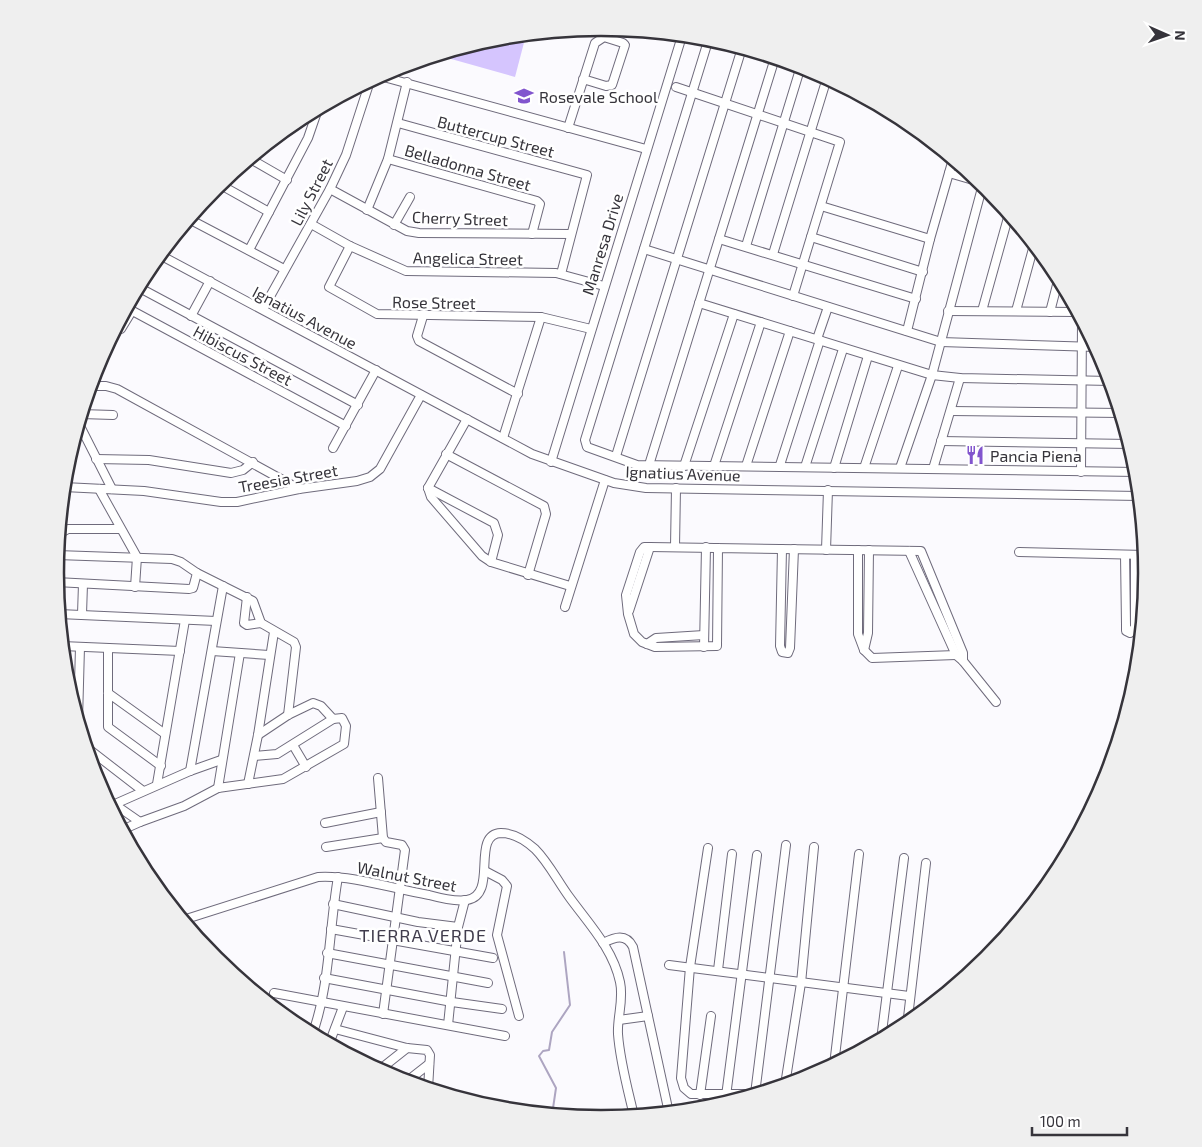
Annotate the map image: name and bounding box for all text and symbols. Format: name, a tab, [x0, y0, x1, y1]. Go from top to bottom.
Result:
north arrow	[1142, 10, 1192, 60]
text: N	[1172, 30, 1189, 41]
school or university icon: Rosevale School	[513, 85, 535, 107]
place label: Rosevale School	[539, 87, 658, 106]
street label: Buttercup Street	[435, 111, 557, 161]
street label: Belladonna Street	[403, 140, 533, 194]
street label: Lily Street	[286, 155, 336, 229]
street label: Manresa Drive	[578, 191, 626, 297]
street label: Cherry Street	[412, 207, 508, 229]
street label: Angelica Street	[413, 248, 523, 268]
street label: Ignatius Avenue	[250, 282, 360, 352]
street label: Rose Street	[392, 292, 476, 312]
street label: Hibiscus Street	[190, 321, 296, 389]
restaurant icon: Pancia Piena	[964, 444, 986, 466]
place label: Pancia Piena	[990, 446, 1082, 465]
street label: Treesia Street	[237, 460, 339, 496]
street label: Ignatius Avenue	[625, 461, 741, 485]
street label: Walnut Street	[356, 857, 458, 895]
district label: TIERRA VERDE	[359, 924, 487, 946]
scale bar	[1032, 1104, 1127, 1136]
text: 100 m	[1040, 1112, 1081, 1130]

